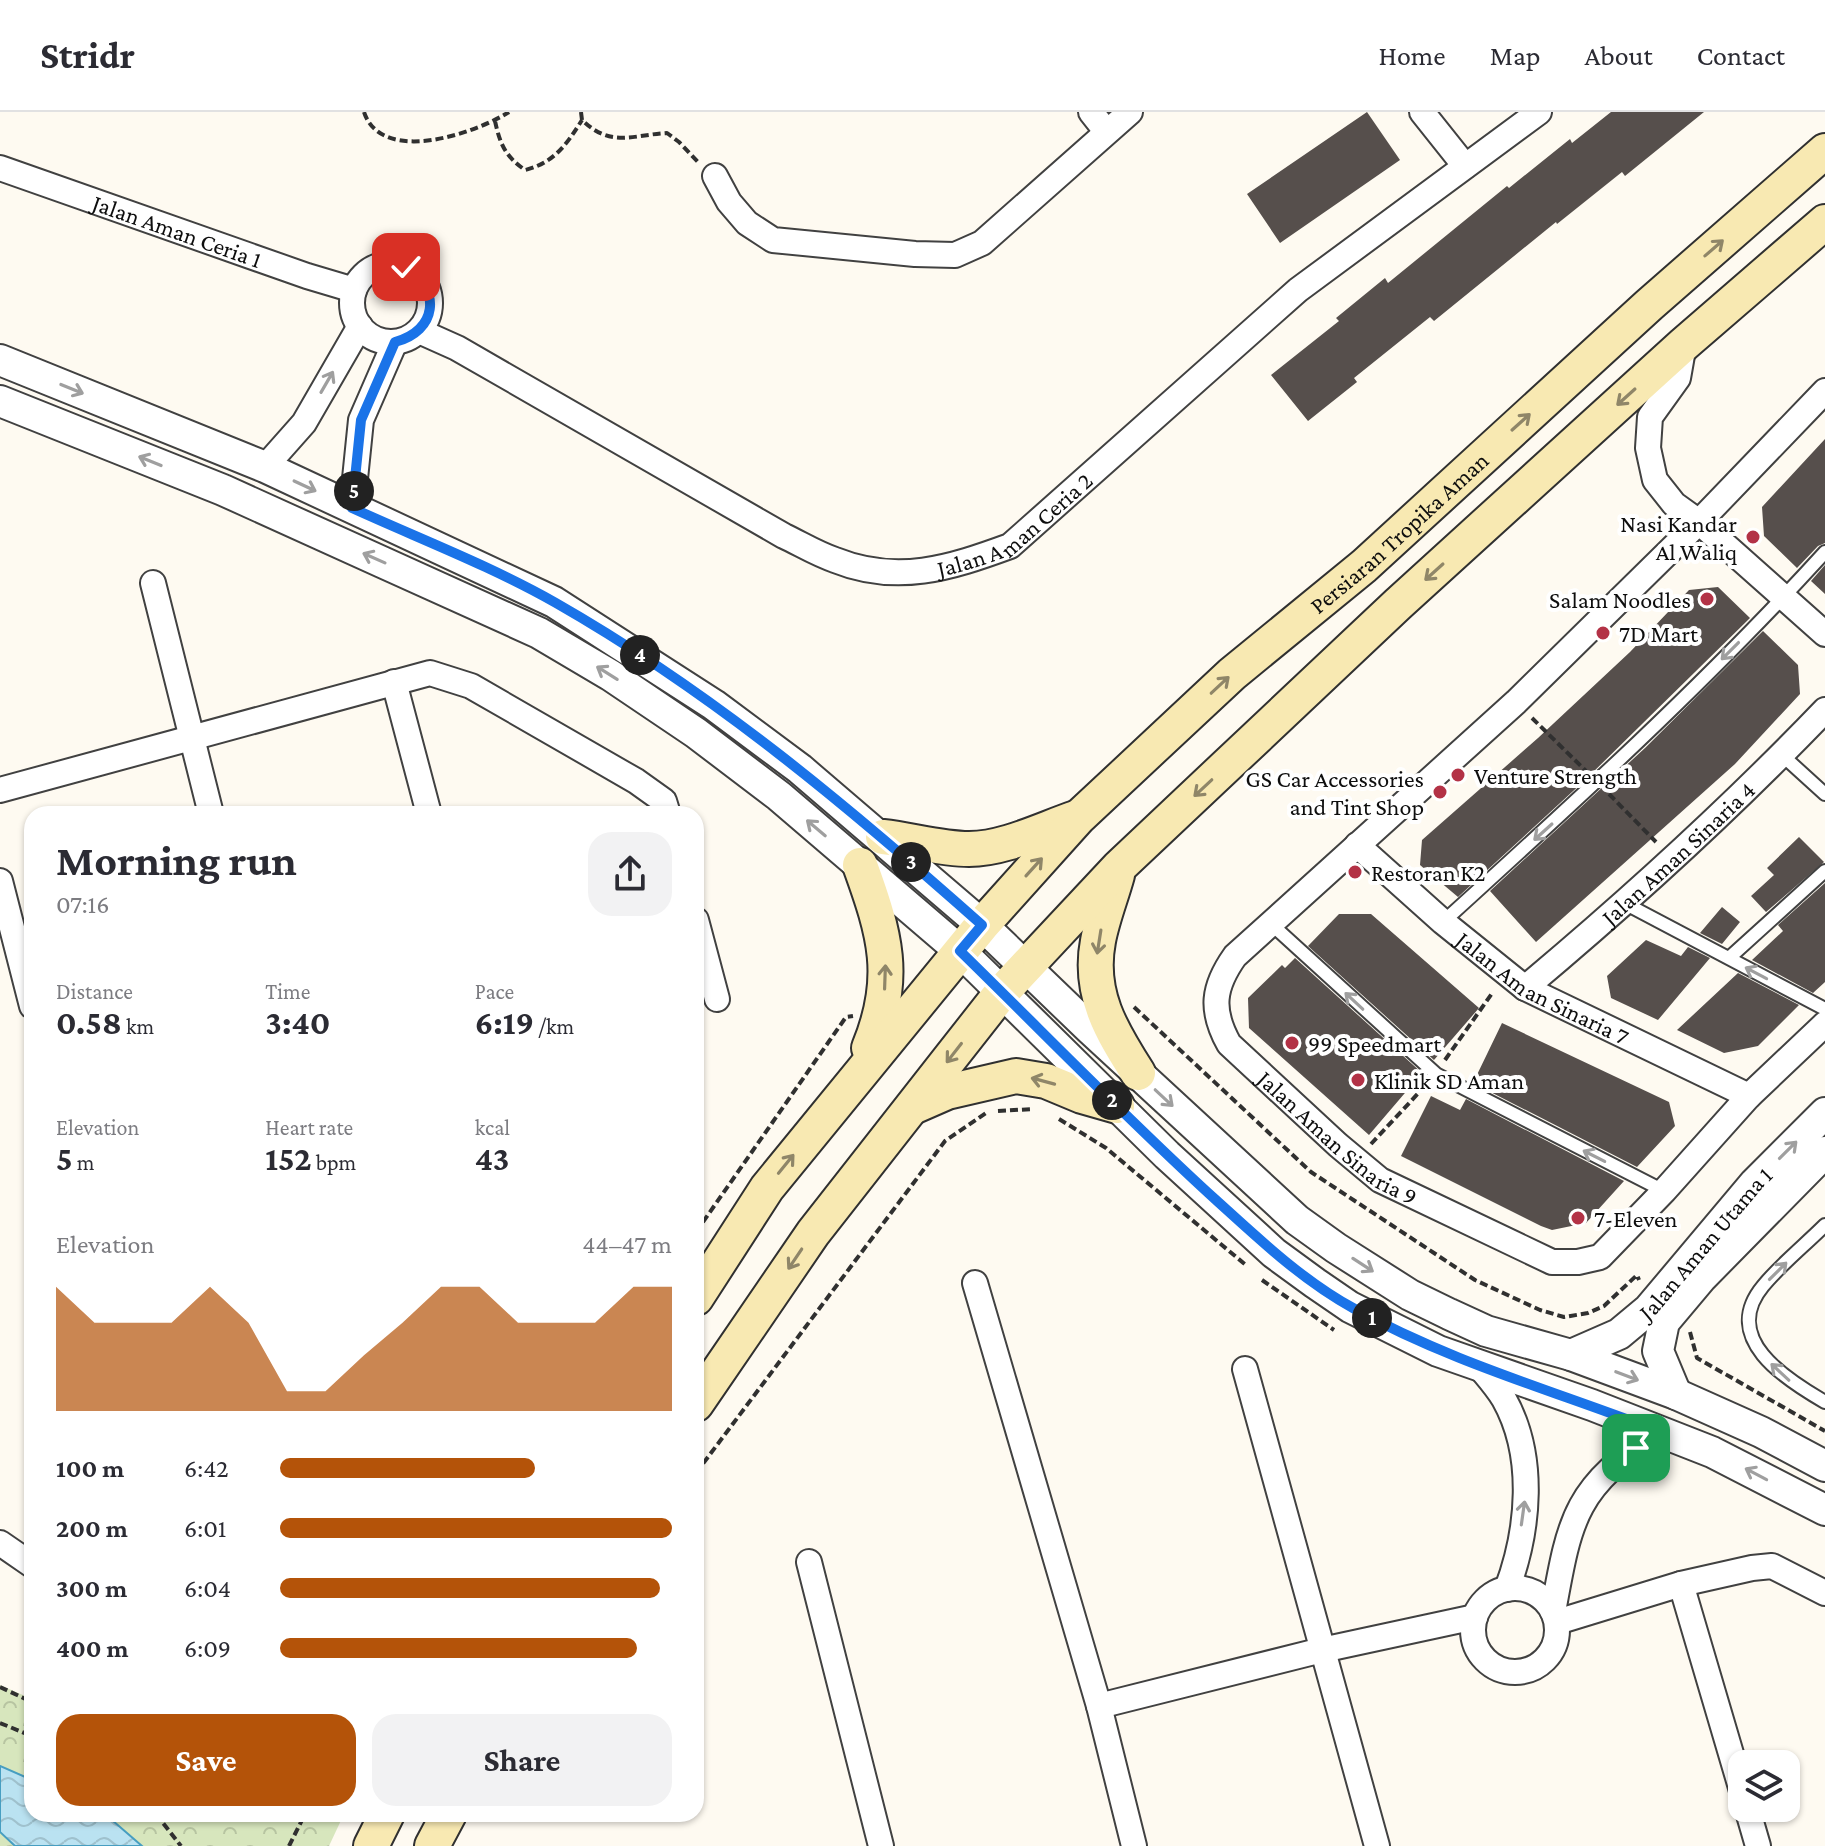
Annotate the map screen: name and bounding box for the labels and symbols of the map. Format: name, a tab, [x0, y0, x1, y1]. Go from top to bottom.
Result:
street label: Jalan Aman Ceria 1	[87, 188, 266, 273]
pin	[372, 233, 440, 301]
one-way arrow	[1704, 239, 1724, 257]
one-way arrow	[319, 371, 335, 394]
one-way arrow	[59, 383, 84, 397]
one-way arrow	[1617, 387, 1637, 405]
one-way arrow	[1511, 413, 1531, 432]
street label: Persiaran Tropika Aman	[1304, 446, 1493, 619]
one-way arrow	[138, 453, 163, 468]
street label: Jalan Aman Ceria 2	[933, 466, 1097, 582]
pin: 5	[334, 471, 374, 511]
one-way arrow	[293, 479, 317, 494]
place label: Nasi Kandar Al Waliq	[1620, 510, 1738, 565]
marker: Nasi Kandar Al Waliq	[1744, 528, 1762, 546]
one-way arrow	[362, 550, 387, 565]
one-way arrow	[1424, 562, 1444, 580]
place label: Salam Noodles	[1549, 586, 1691, 613]
marker: Salam Noodles	[1698, 590, 1716, 608]
place label: 7D Mart	[1619, 620, 1699, 647]
marker: 7D Mart	[1594, 624, 1612, 642]
pin: 4	[620, 635, 660, 675]
one-way arrow	[1720, 641, 1739, 661]
one-way arrow	[596, 665, 619, 681]
one-way arrow	[1210, 676, 1230, 695]
place label: Venture Strength	[1474, 762, 1637, 789]
place label: GS Car Accessories and Tint Shop	[1246, 765, 1424, 820]
marker: Venture Strength	[1449, 766, 1467, 784]
street label: Jalan Aman Sinaria 4	[1594, 775, 1760, 931]
one-way arrow	[1193, 778, 1213, 797]
marker: GS Car Accessories and Tint Shop	[1431, 783, 1449, 801]
one-way arrow	[806, 819, 826, 837]
one-way arrow	[1533, 822, 1553, 840]
pin: 3	[891, 842, 931, 882]
one-way arrow	[1025, 857, 1043, 877]
place label: Restoran K2	[1371, 859, 1485, 886]
marker: Restoran K2	[1346, 863, 1364, 881]
street label: Jalan Aman Sinaria 7	[1450, 924, 1634, 1050]
one-way arrow	[1091, 929, 1106, 955]
one-way arrow	[878, 964, 893, 991]
one-way arrow	[1745, 964, 1769, 980]
one-way arrow	[1344, 992, 1364, 1011]
place label: 99 Speedmart	[1308, 1030, 1442, 1057]
marker: 99 Speedmart	[1283, 1034, 1301, 1052]
one-way arrow	[945, 1042, 963, 1063]
street label: Jalan Aman Sinaria 9	[1251, 1063, 1422, 1209]
place label: Klinik SD Aman	[1374, 1067, 1524, 1094]
marker: Klinik SD Aman	[1349, 1071, 1367, 1089]
one-way arrow	[1031, 1073, 1057, 1088]
pin: 2	[1092, 1080, 1132, 1120]
one-way arrow	[1154, 1088, 1174, 1106]
one-way arrow	[1778, 1141, 1797, 1160]
one-way arrow	[1583, 1147, 1607, 1163]
one-way arrow	[778, 1154, 795, 1175]
street label: Jalan Aman Utama 1	[1632, 1161, 1777, 1327]
place label: 7-Eleven	[1594, 1205, 1678, 1232]
marker: 7-Eleven	[1569, 1209, 1587, 1227]
one-way arrow	[787, 1248, 803, 1270]
one-way arrow	[1351, 1257, 1374, 1273]
one-way arrow	[1768, 1262, 1787, 1281]
pin: 1	[1352, 1298, 1392, 1338]
one-way arrow	[1770, 1363, 1790, 1382]
one-way arrow	[1614, 1370, 1639, 1384]
pin	[1602, 1414, 1670, 1482]
one-way arrow	[1745, 1465, 1768, 1481]
one-way arrow	[1516, 1500, 1531, 1527]

